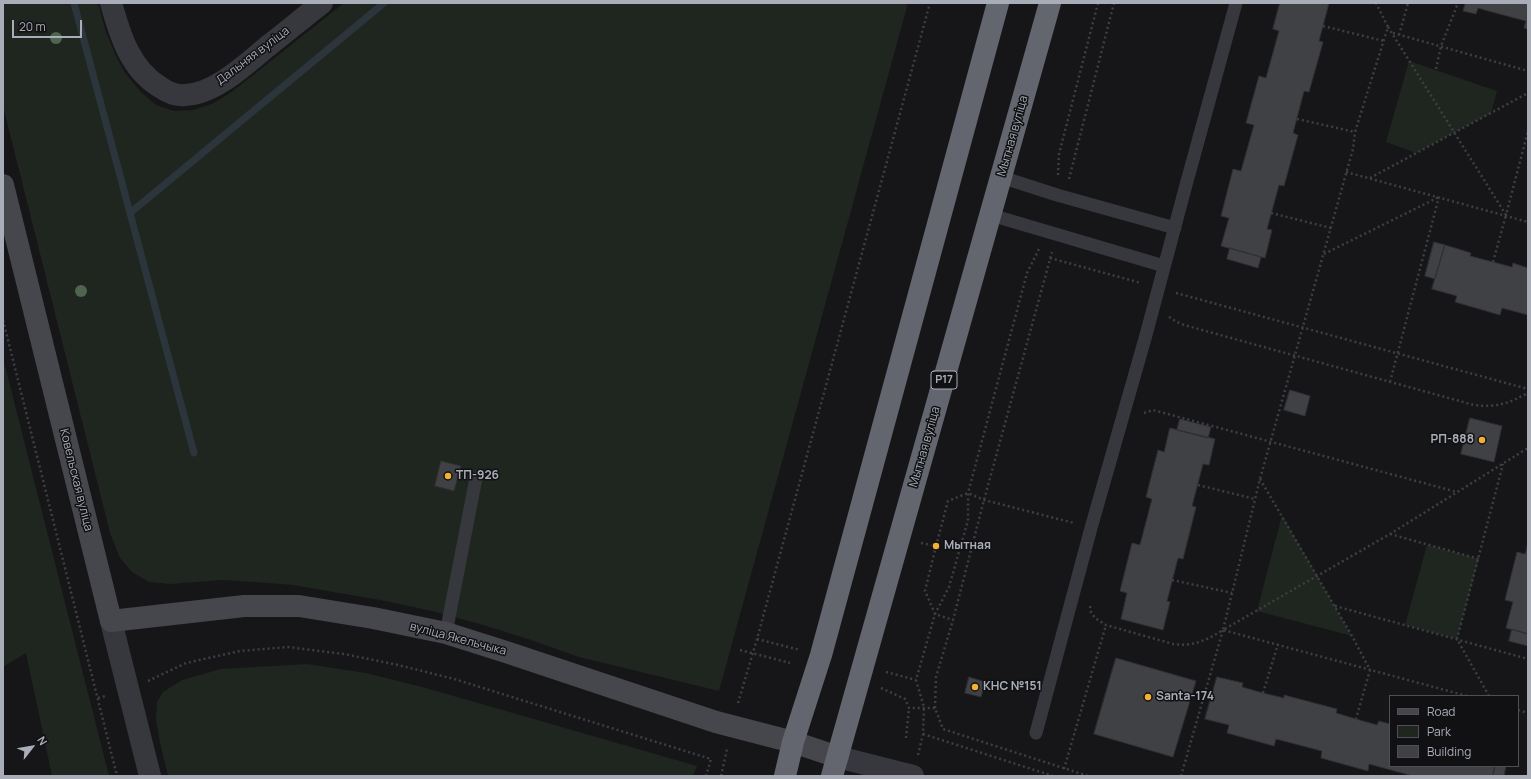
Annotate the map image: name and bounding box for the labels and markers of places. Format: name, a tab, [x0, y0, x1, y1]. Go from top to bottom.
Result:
place label: РП-888	[1431, 433, 1474, 447]
marker: РП-888	[1477, 435, 1487, 445]
place label: ТП-926	[456, 469, 499, 483]
marker: ТП-926	[443, 471, 453, 481]
place label: Мытная	[944, 539, 991, 553]
marker: Мытная	[931, 541, 941, 551]
place label: КНС №151	[983, 680, 1042, 694]
marker: КНС №151	[970, 682, 980, 692]
place label: Santa-174	[1156, 690, 1214, 704]
marker: Santa-174	[1143, 692, 1153, 702]

